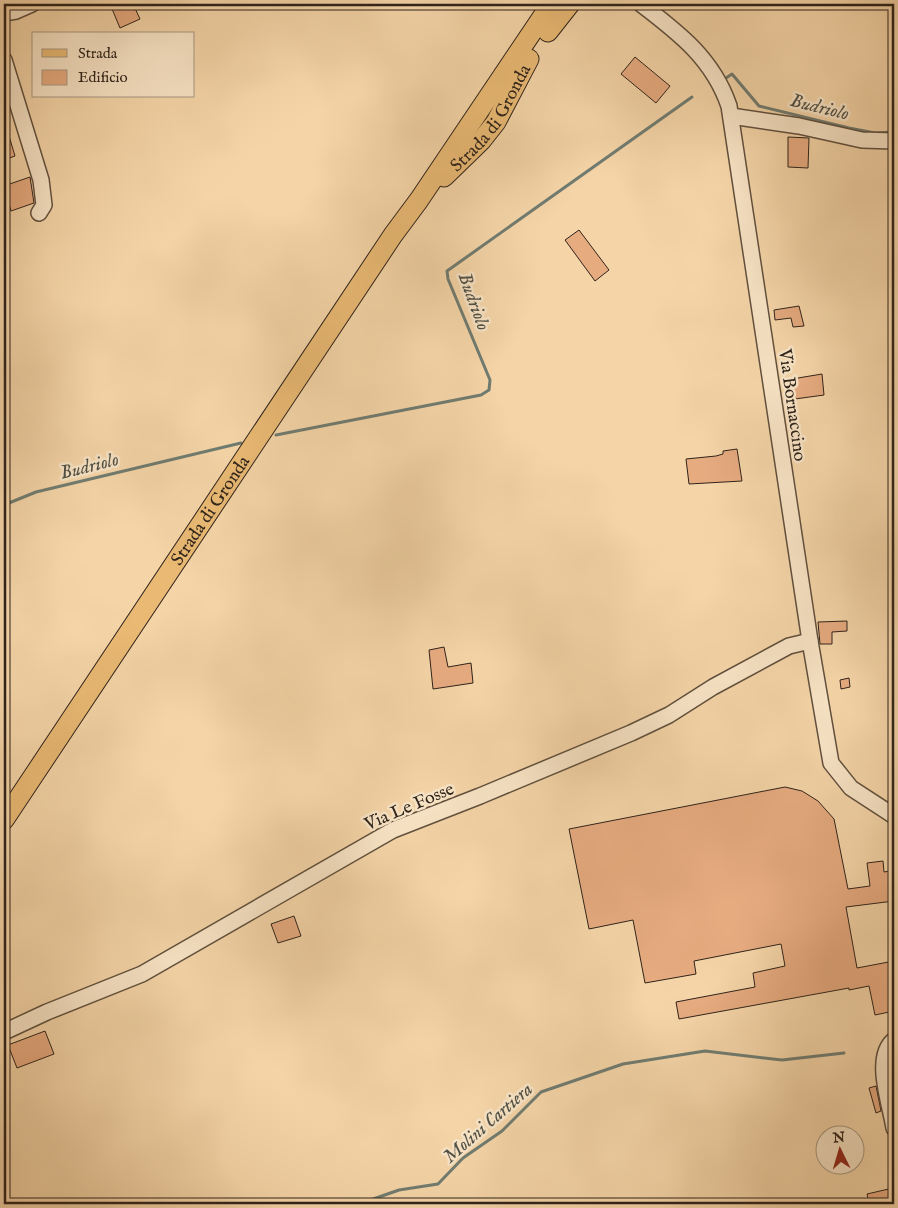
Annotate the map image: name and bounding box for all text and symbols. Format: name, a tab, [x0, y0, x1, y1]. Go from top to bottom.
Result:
legend	[32, 32, 195, 98]
text: Strada	[78, 44, 118, 63]
street label: Strada di Gronda	[446, 61, 537, 178]
text: Edificio	[78, 68, 128, 87]
water label: Budriolo	[788, 89, 851, 127]
water label: Budriolo	[452, 270, 495, 334]
street label: Via Bornaccino	[772, 346, 811, 463]
water label: Budriolo	[58, 448, 121, 486]
street label: Strada di Gronda	[166, 452, 256, 570]
street label: Via Le Fosse	[360, 778, 458, 837]
water label: Molini Cartiera	[439, 1078, 538, 1169]
north arrow	[816, 1126, 866, 1176]
text: N	[831, 1129, 846, 1148]

